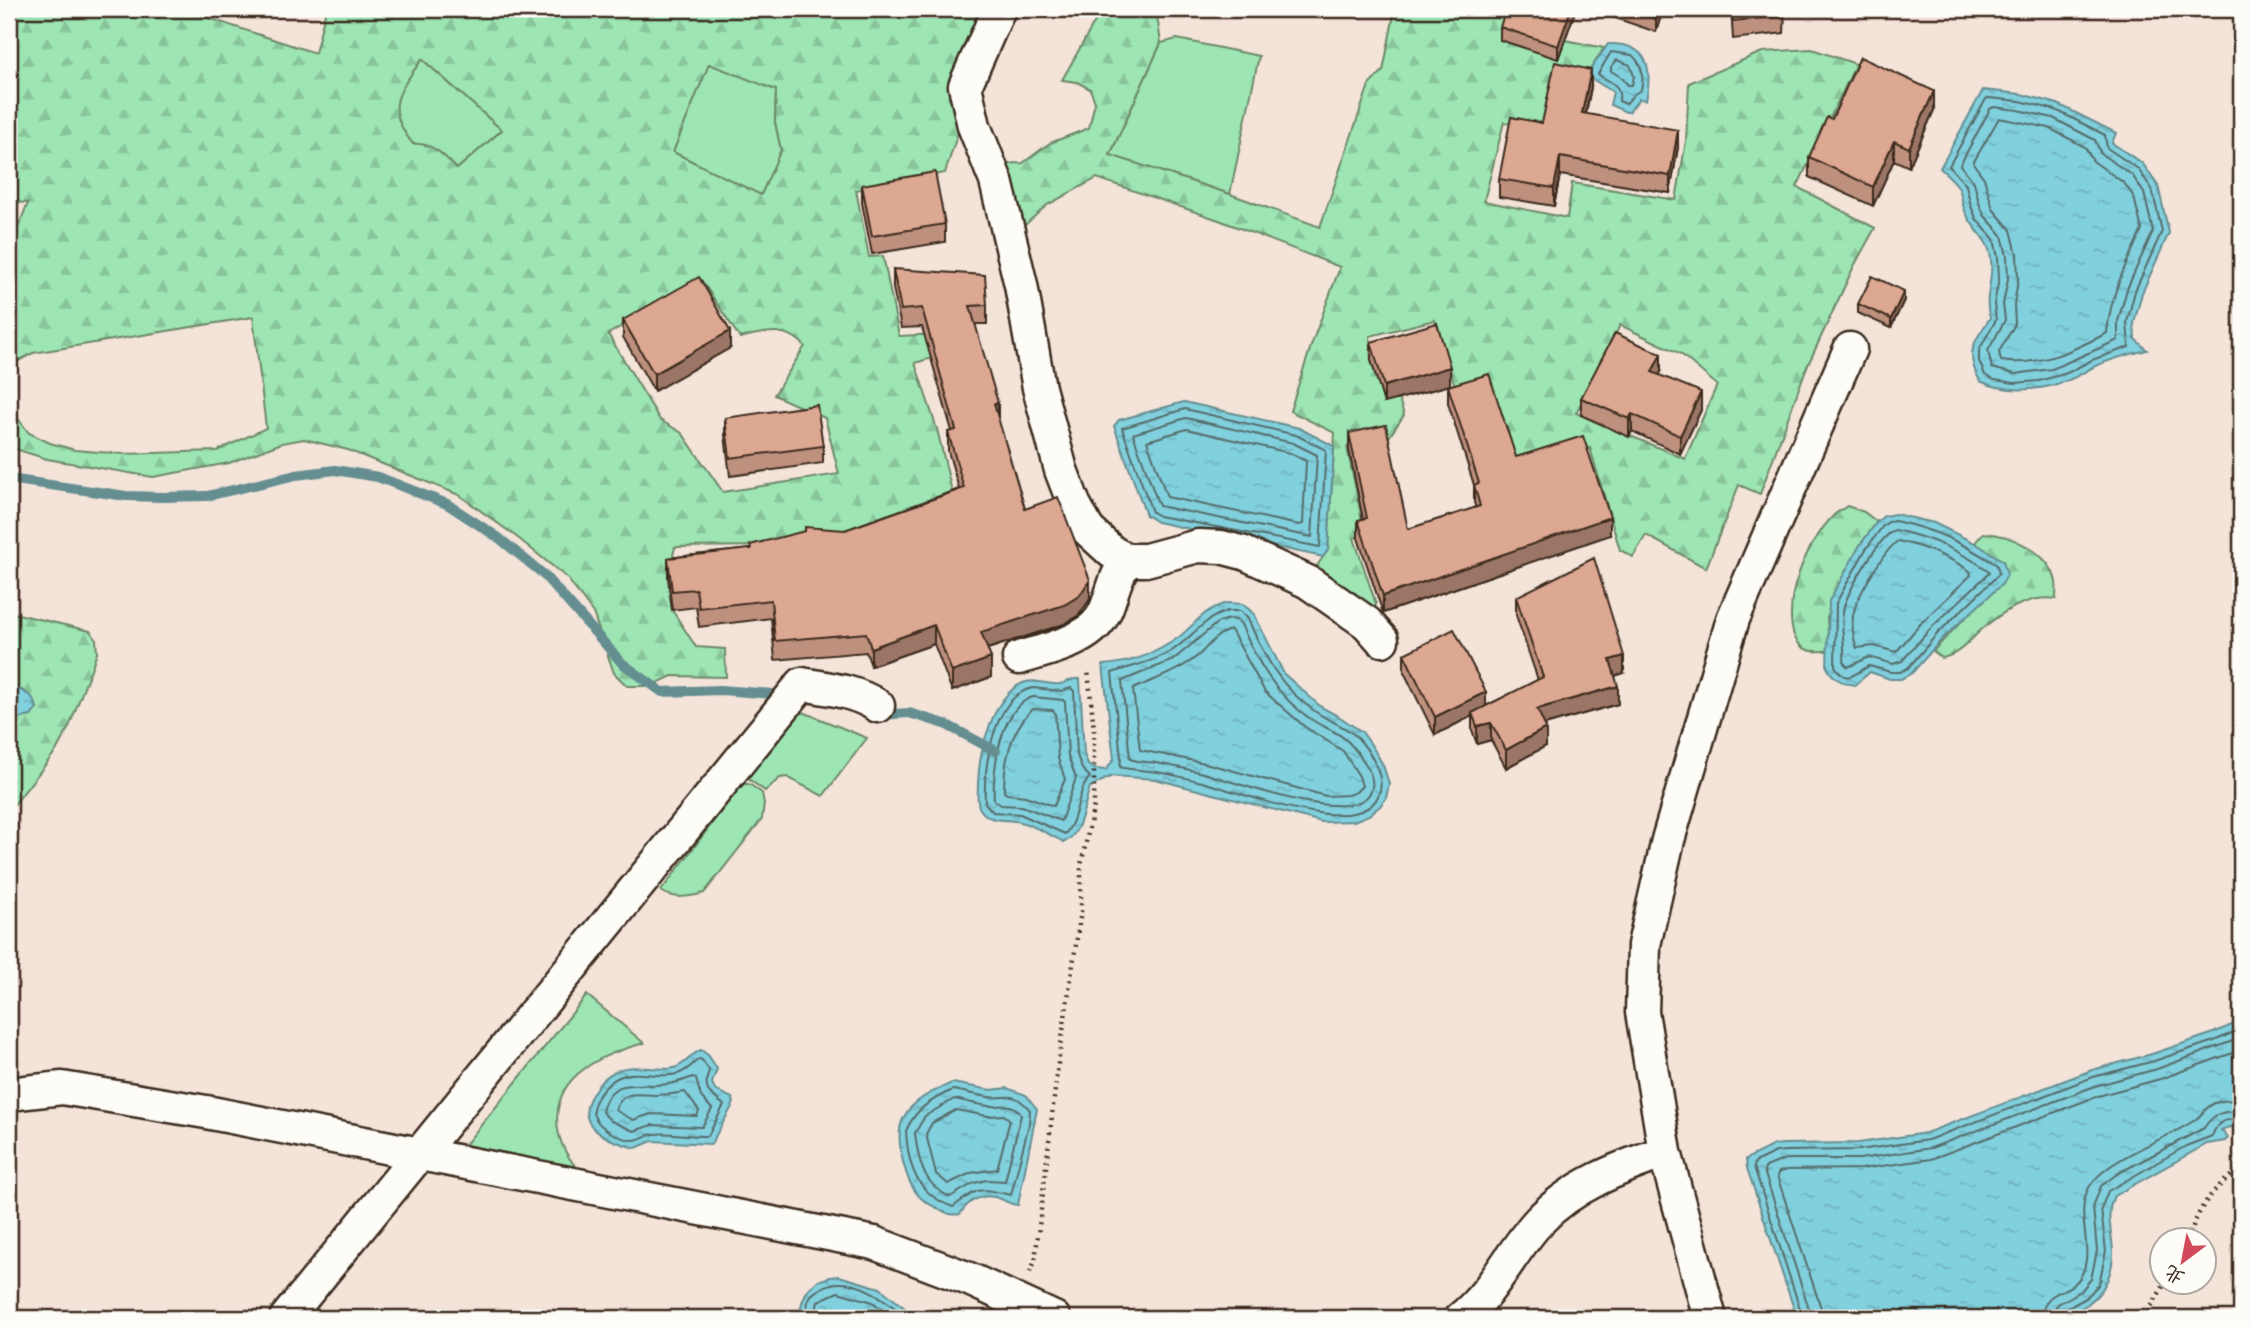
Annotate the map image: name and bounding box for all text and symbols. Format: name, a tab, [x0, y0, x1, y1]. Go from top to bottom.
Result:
north arrow	[2148, 1226, 2218, 1296]
text: 北	[2161, 1259, 2189, 1289]

